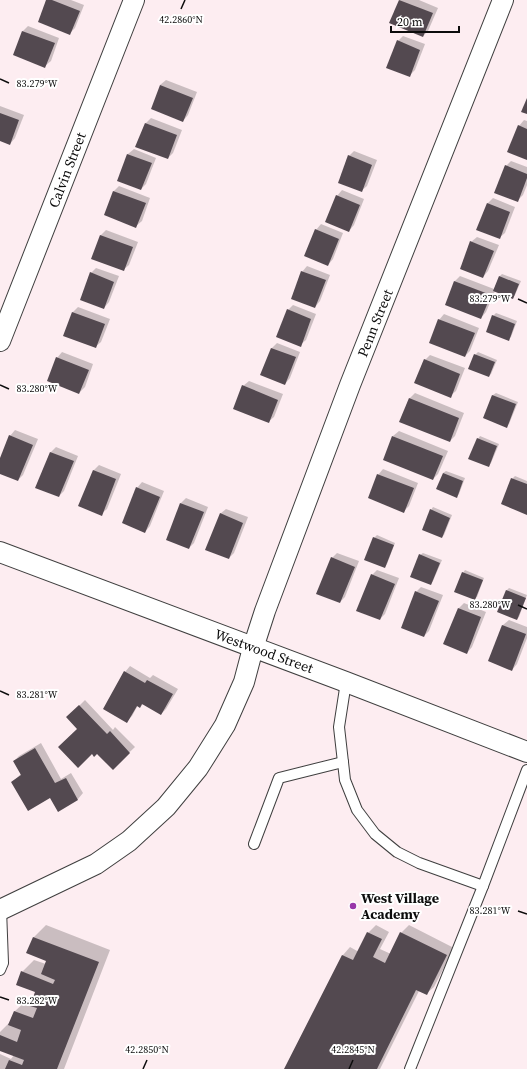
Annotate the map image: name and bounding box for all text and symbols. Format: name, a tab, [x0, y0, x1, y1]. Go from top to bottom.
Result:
scale bar	[391, 8, 459, 34]
text: 42.2860°N	[159, 13, 203, 26]
text: 20 m	[397, 14, 423, 30]
text: 83.279°W	[17, 77, 58, 90]
street label: Calvin Street	[43, 129, 91, 211]
street label: Penn Street	[352, 286, 398, 360]
text: 83.279°W	[470, 292, 511, 305]
text: 83.280°W	[17, 382, 58, 395]
text: 83.280°W	[470, 598, 511, 611]
street label: Westwood Street	[212, 624, 316, 678]
text: 83.281°W	[17, 688, 58, 701]
place label: West Village Academy	[361, 888, 439, 924]
marker: West Village Academy	[348, 901, 358, 911]
text: 83.281°W	[470, 904, 511, 917]
text: 83.282°W	[17, 994, 58, 1007]
text: 42.2850°N	[125, 1043, 169, 1056]
text: 42.2845°N	[331, 1043, 375, 1056]

